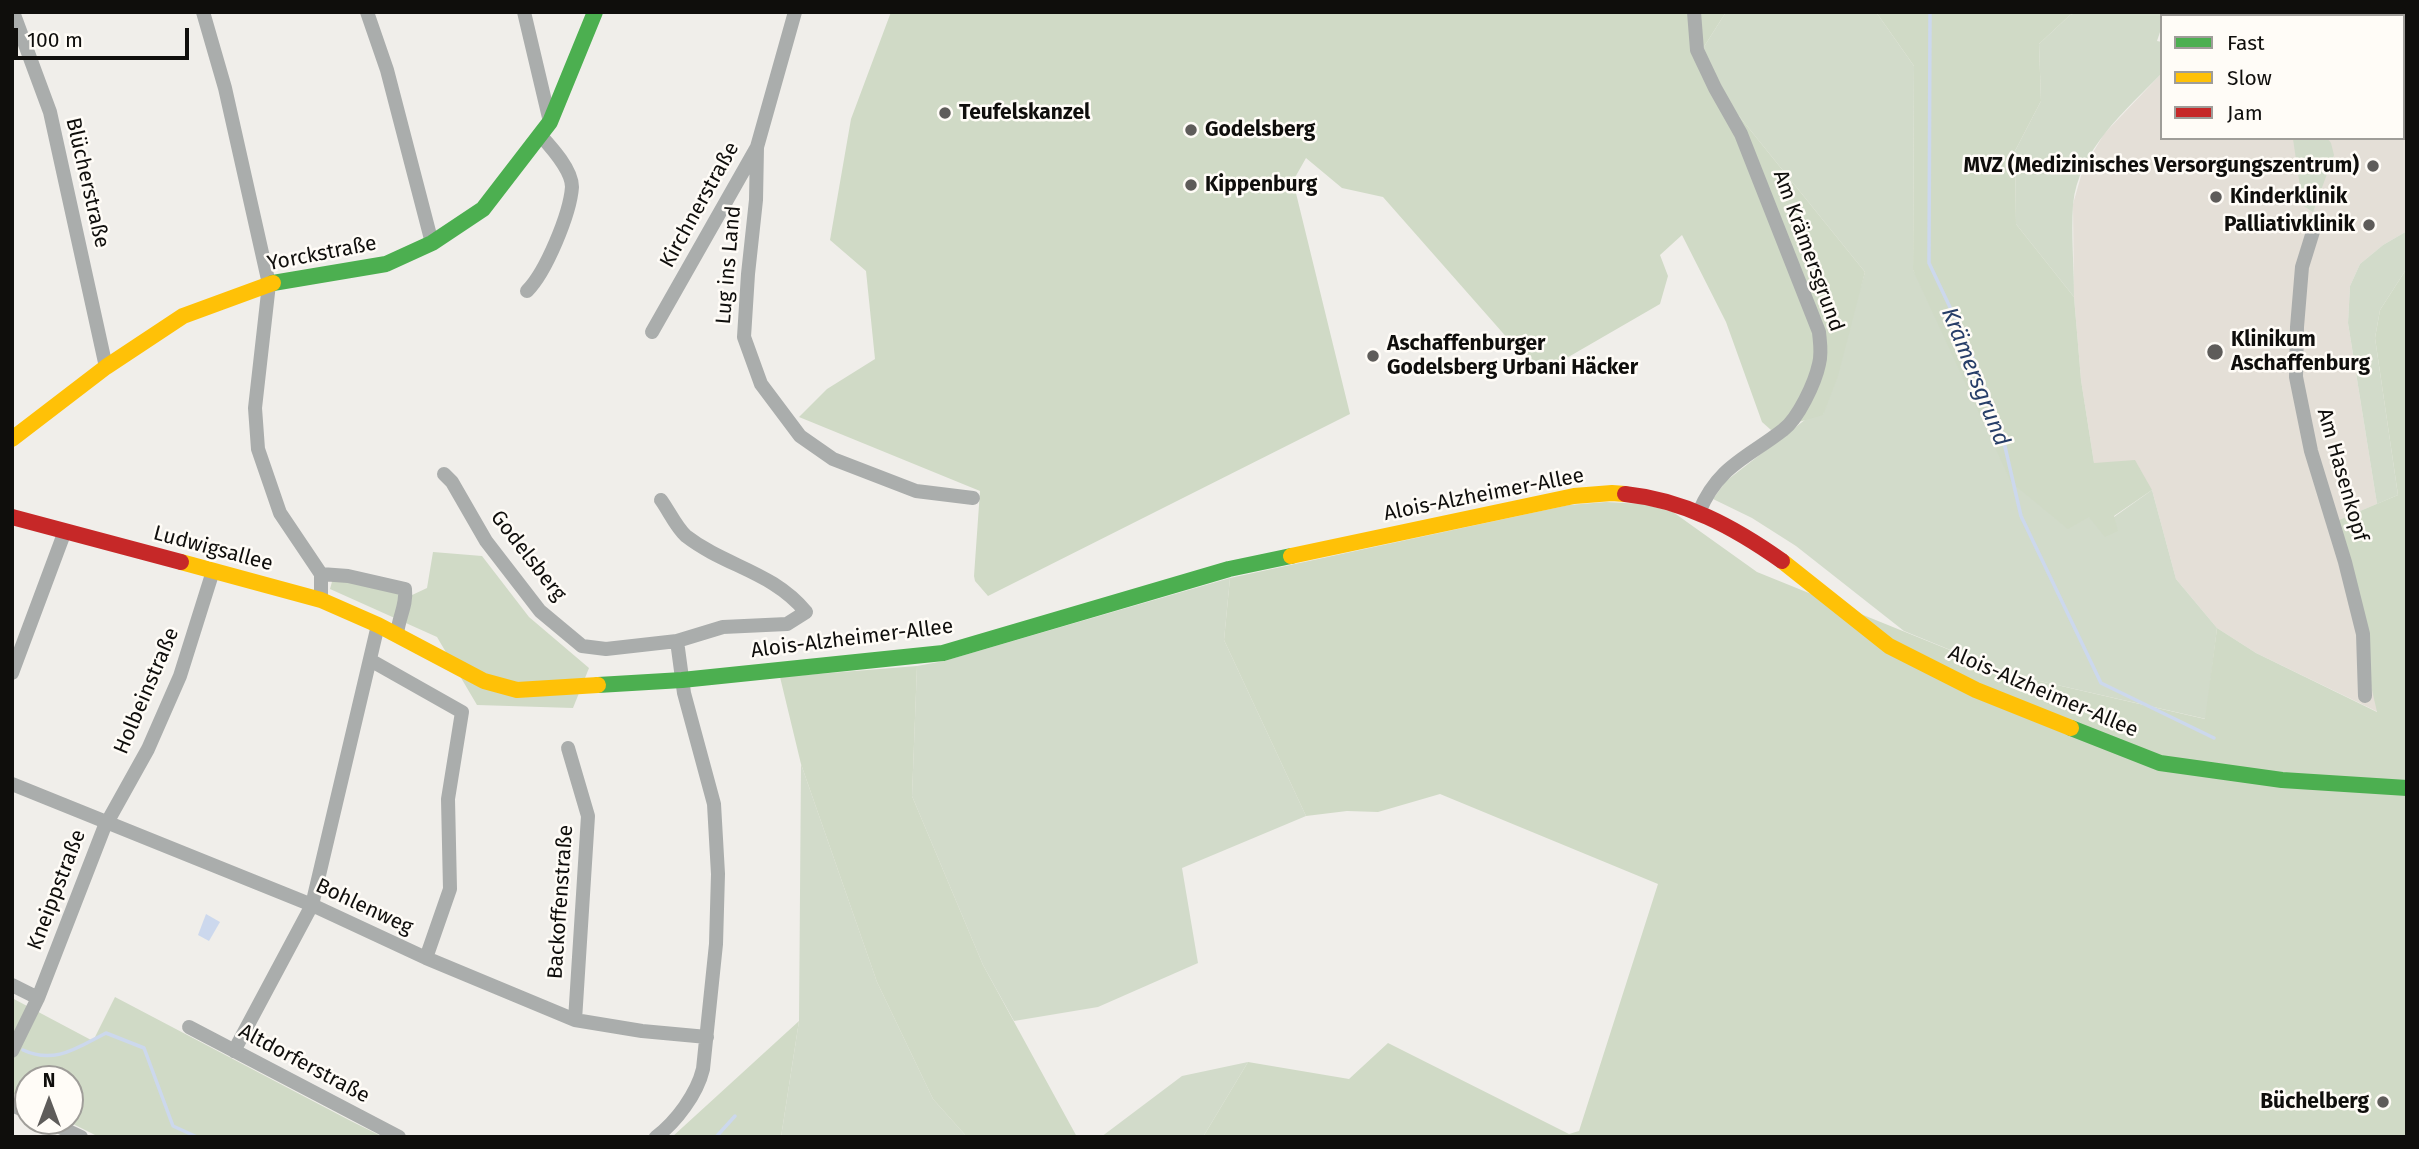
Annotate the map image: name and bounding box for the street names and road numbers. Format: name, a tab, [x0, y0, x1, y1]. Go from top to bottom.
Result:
street label: Blücherstraße	[60, 115, 114, 251]
street label: Kirchnerstraße	[655, 138, 745, 272]
street label: Am Krämersgrund	[1767, 167, 1849, 335]
street label: Lug ins Land	[711, 205, 747, 325]
street label: Yorckstraße	[265, 231, 379, 277]
street label: Am Hasenkopf	[2311, 406, 2373, 544]
street label: Alois-Alzheimer-Allee	[1382, 463, 1586, 527]
street label: Godelsberg	[485, 506, 571, 606]
street label: Ludwigsallee	[151, 521, 275, 577]
street label: Alois-Alzheimer-Allee	[749, 614, 955, 664]
street label: Holbeinstraße	[109, 624, 185, 758]
street label: Alois-Alzheimer-Allee	[1944, 641, 2142, 743]
street label: Backoffenstraße	[543, 824, 579, 980]
street label: Kneippstraße	[22, 826, 92, 954]
street label: Bohlenweg	[311, 873, 417, 941]
street label: Altdorferstraße	[234, 1019, 374, 1109]

